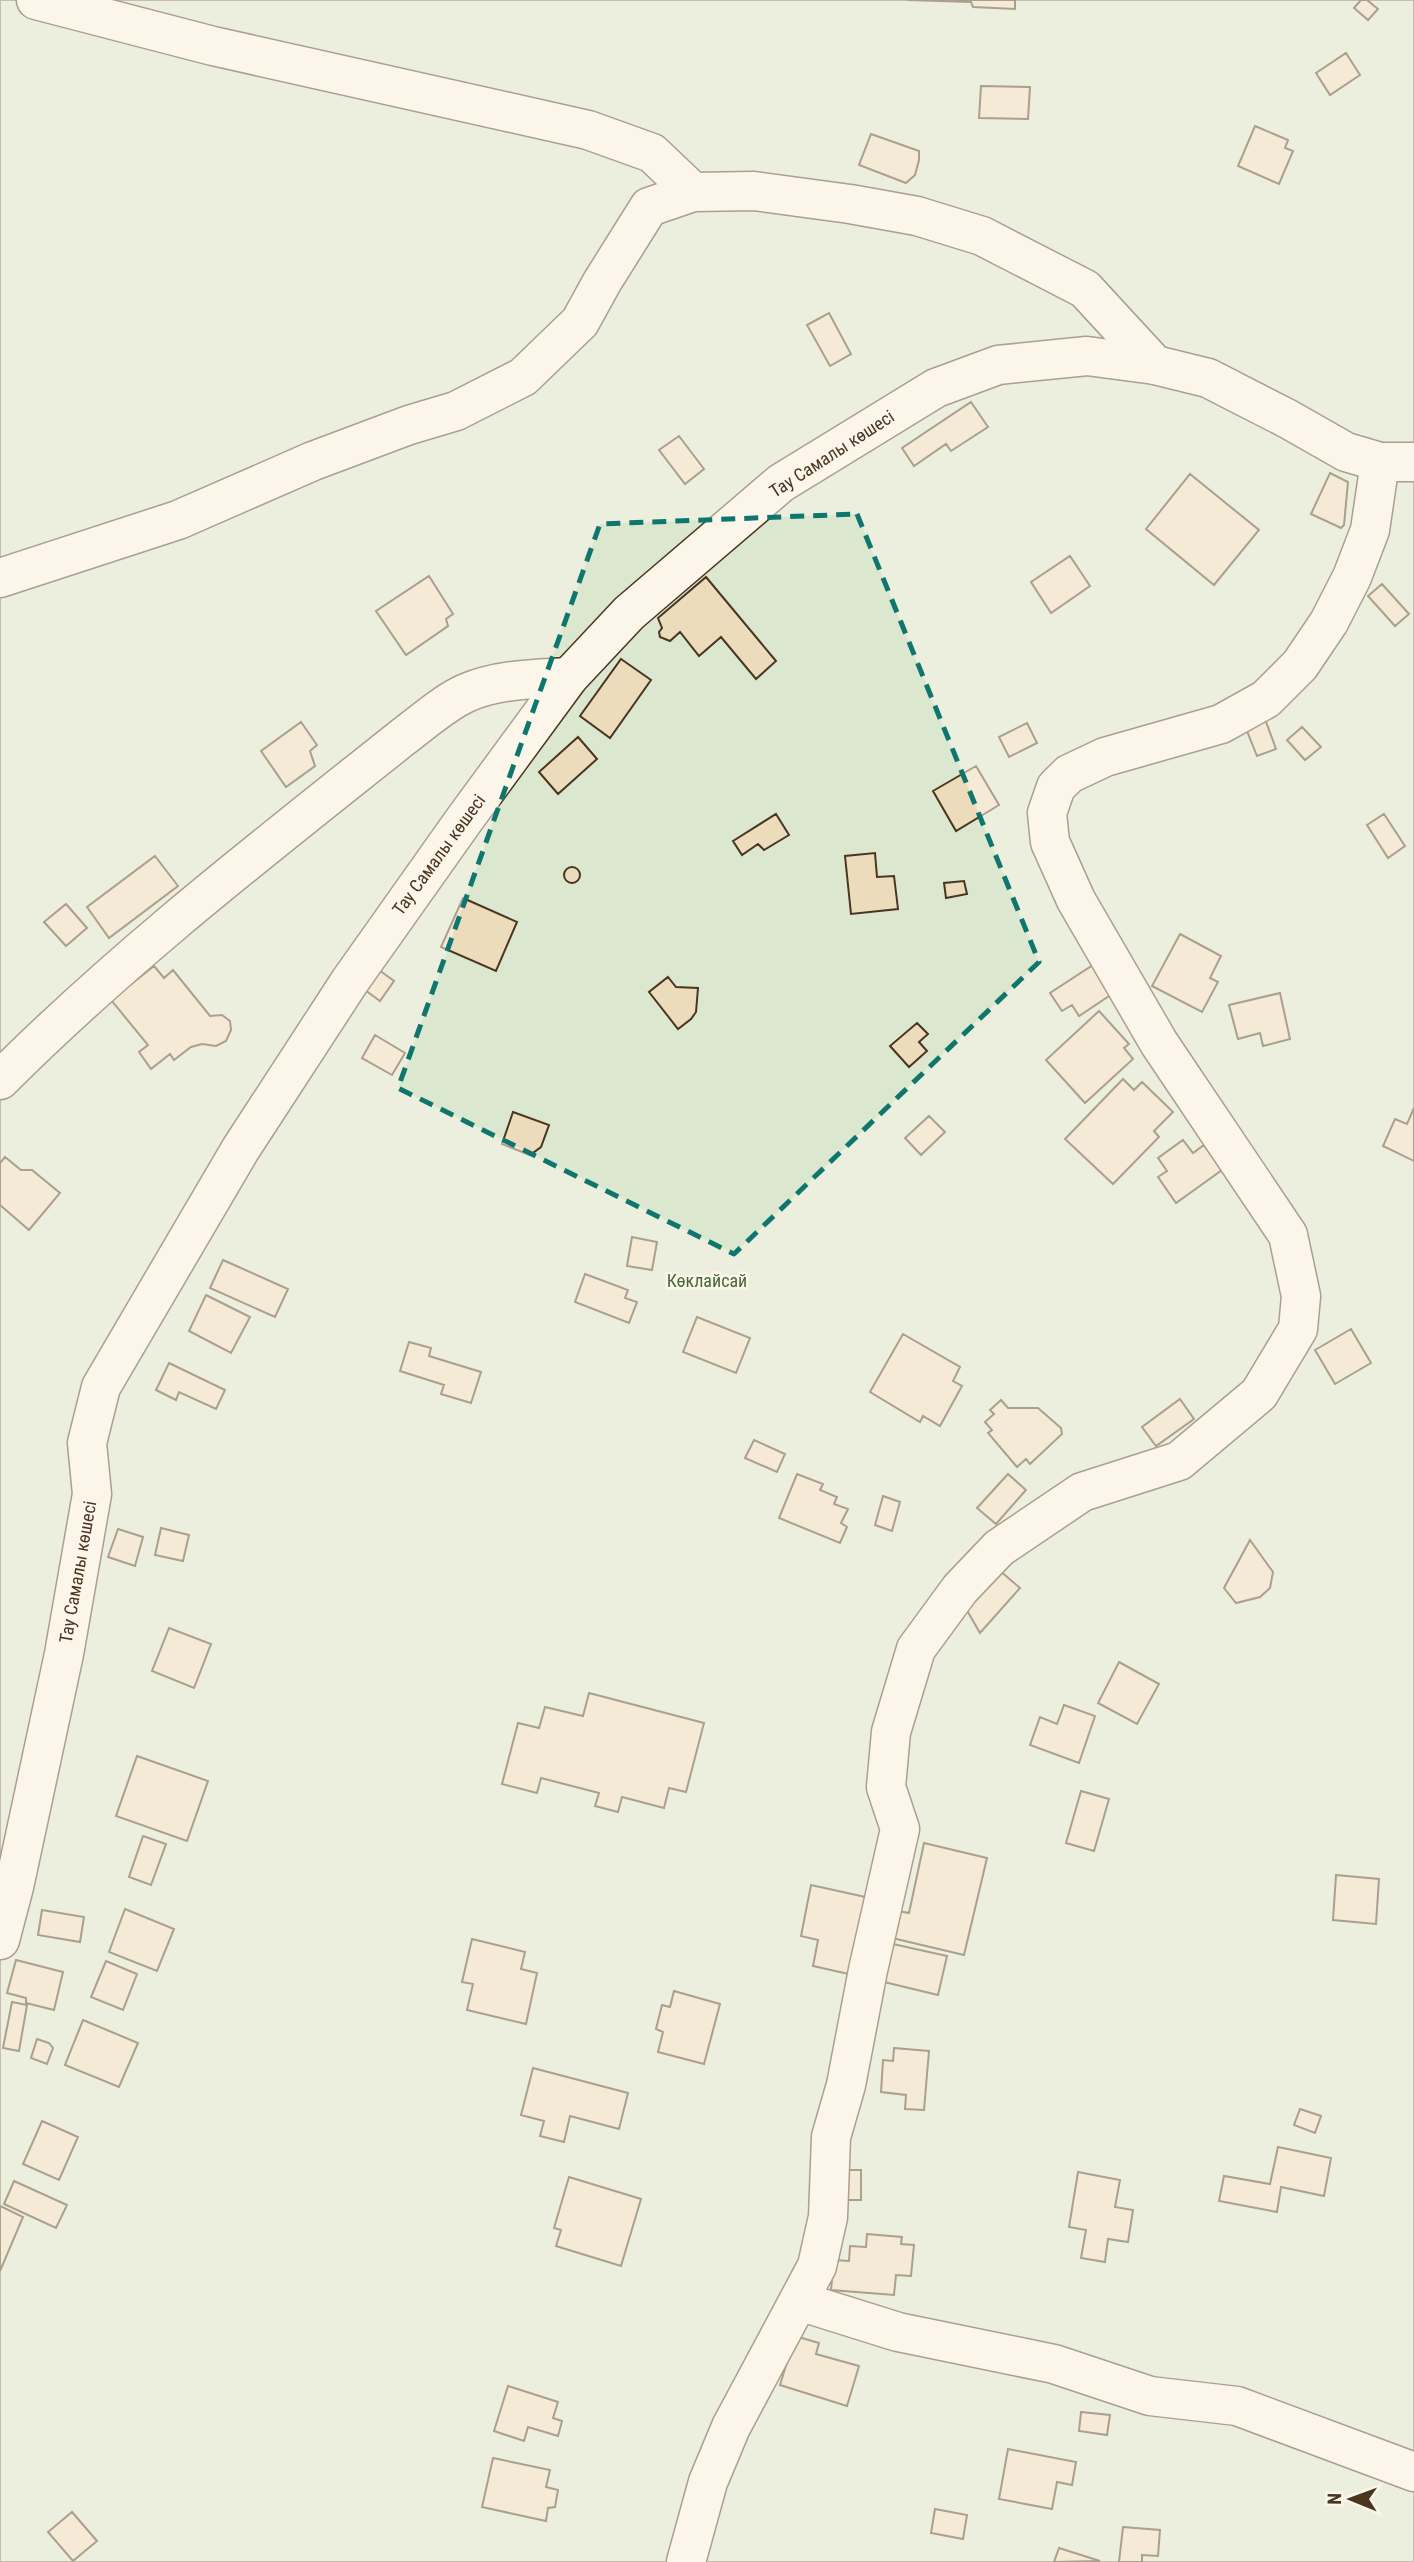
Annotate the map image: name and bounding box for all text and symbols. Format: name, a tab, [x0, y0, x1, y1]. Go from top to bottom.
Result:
street label: Тау Самалы көшесі	[766, 406, 898, 502]
street label: Тау Самалы көшесі	[388, 790, 489, 919]
park label: Көклайсай	[667, 1270, 747, 1291]
street label: Тау Самалы көшесі	[55, 1499, 100, 1645]
north arrow	[1316, 2464, 1386, 2534]
text: N	[1323, 2493, 1346, 2505]

